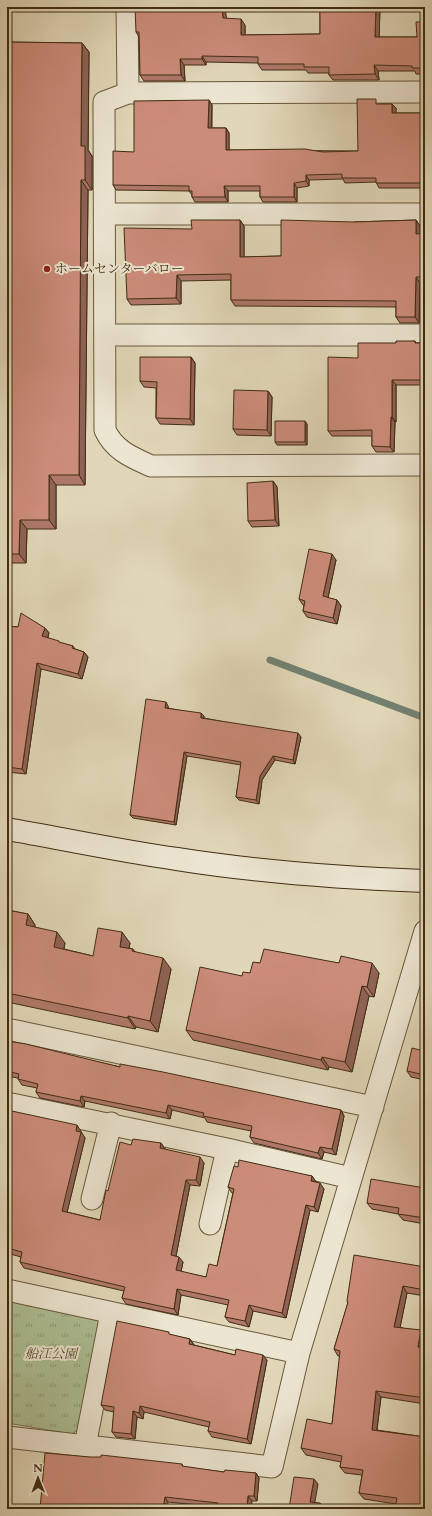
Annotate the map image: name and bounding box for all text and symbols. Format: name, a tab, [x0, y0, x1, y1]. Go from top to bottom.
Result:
place label: ホームセンターバロー	[55, 260, 184, 278]
marker: ホームセンターバロー	[42, 264, 52, 274]
park label: 船江公園	[25, 1345, 79, 1363]
north arrow	[18, 1458, 58, 1498]
text: N	[33, 1461, 43, 1476]

